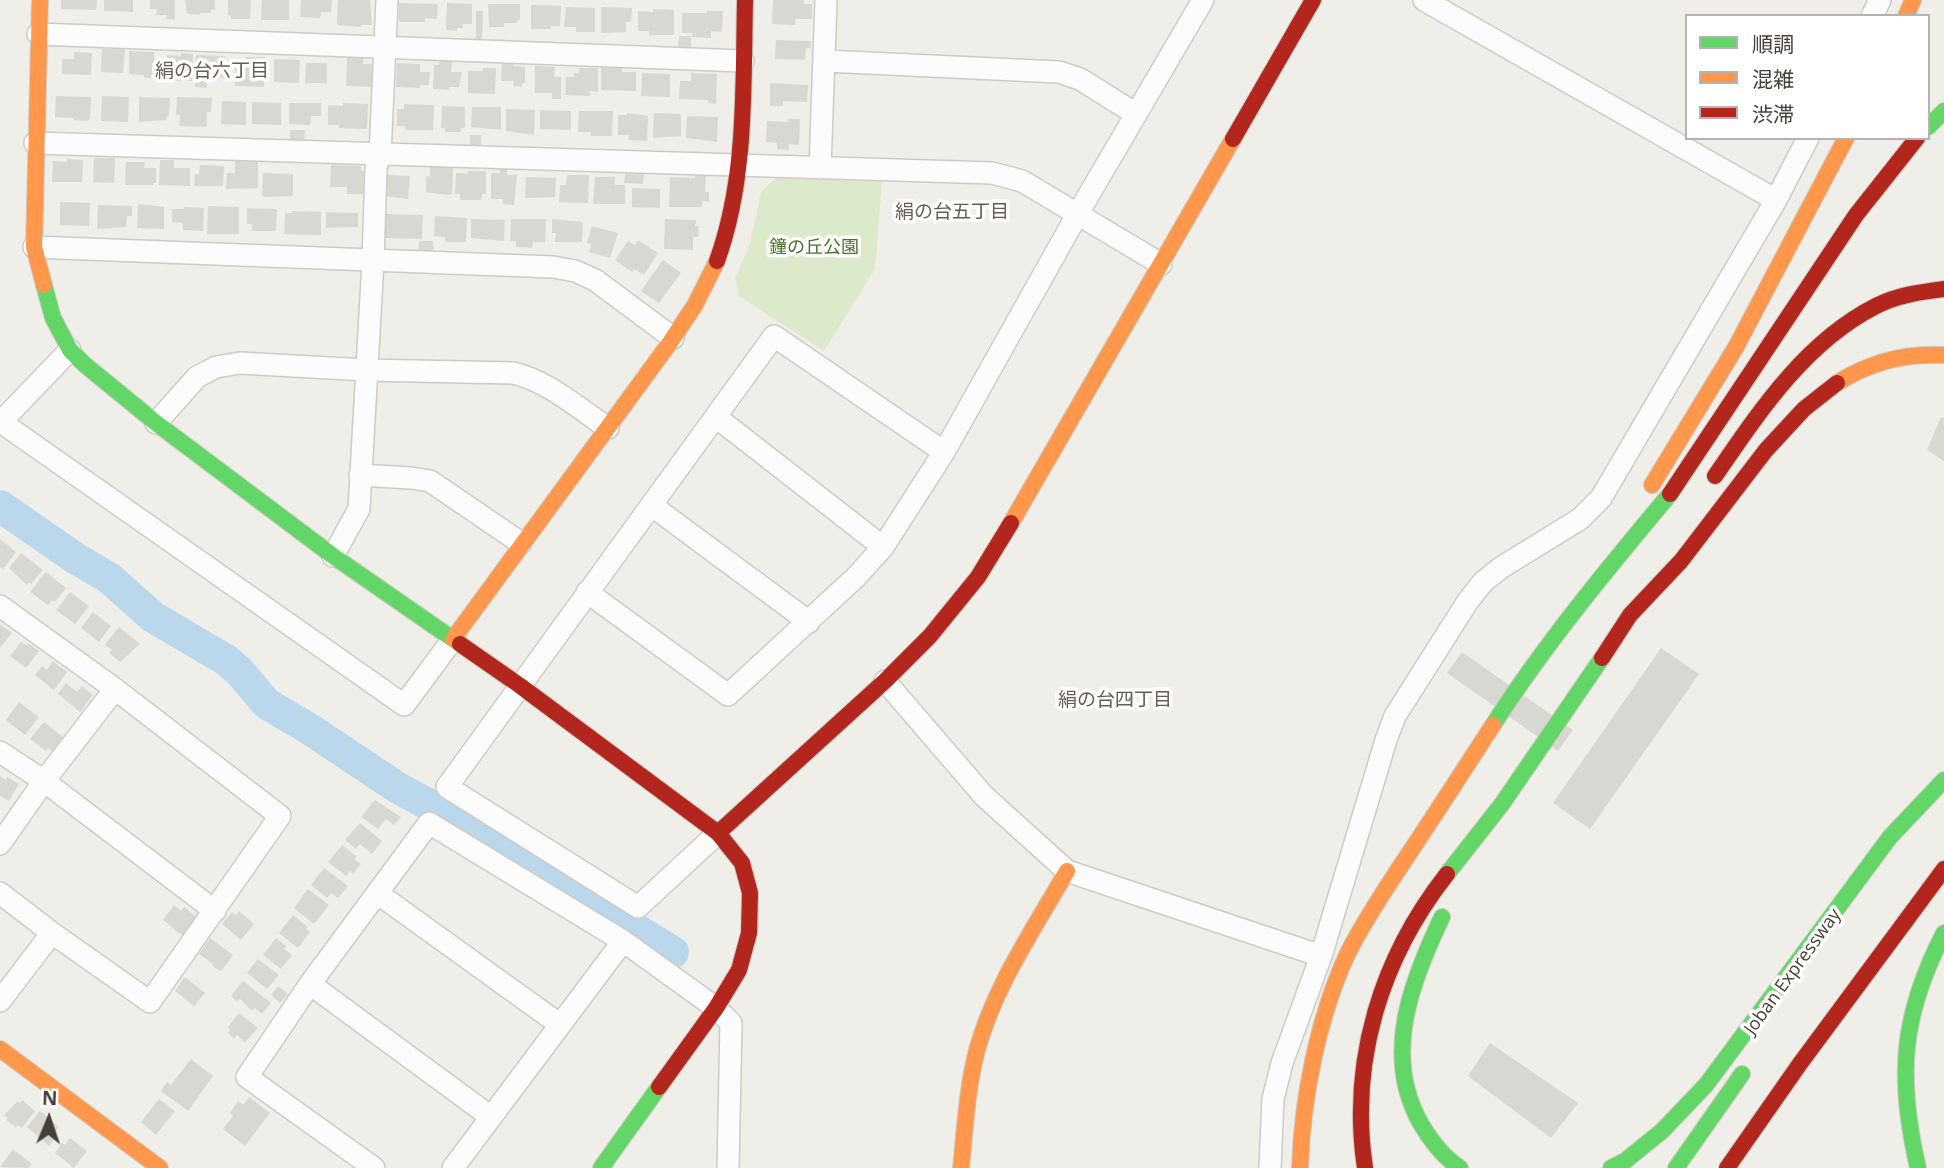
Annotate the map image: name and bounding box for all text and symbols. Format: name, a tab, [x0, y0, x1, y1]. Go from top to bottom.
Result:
legend	[1685, 14, 1930, 140]
text: 順調	[1752, 30, 1794, 58]
district label: 絹の台六丁目	[155, 61, 269, 83]
text: 混雑	[1752, 65, 1794, 93]
text: 渋滞	[1752, 100, 1794, 128]
district label: 絹の台五丁目	[895, 202, 1009, 224]
park label: 鐘の丘公園	[769, 237, 859, 259]
district label: 絹の台四丁目	[1058, 690, 1172, 712]
street label: Joban Expressway	[1740, 905, 1846, 1039]
north arrow	[14, 1084, 84, 1154]
text: N	[42, 1085, 58, 1111]

